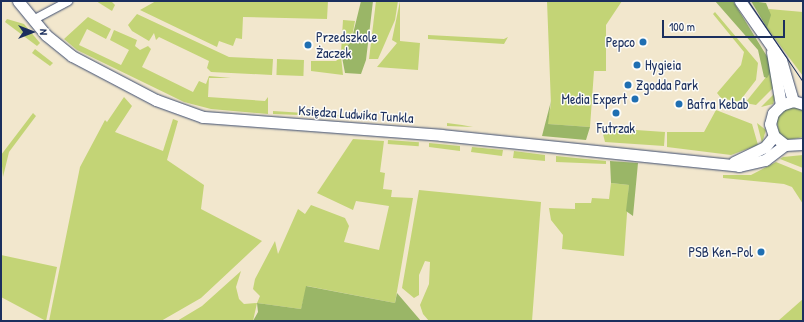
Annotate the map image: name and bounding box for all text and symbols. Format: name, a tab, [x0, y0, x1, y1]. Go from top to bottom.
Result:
north arrow	[12, 12, 52, 52]
scale bar	[664, 12, 787, 38]
text: 100 m	[669, 18, 695, 35]
text: N	[37, 29, 51, 35]
place label: Przedszkole Żaczek	[316, 29, 377, 62]
place label: Pepco	[606, 34, 635, 50]
marker: Pepco	[638, 37, 648, 47]
marker: Przedszkole Żaczek	[303, 40, 313, 50]
place label: Hygieia	[645, 57, 681, 73]
marker: Hygieia	[632, 60, 642, 70]
place label: Zgodda Park	[636, 77, 698, 93]
marker: Zgodda Park	[623, 80, 633, 90]
place label: Media Expert	[562, 91, 627, 107]
marker: Media Expert	[630, 94, 640, 104]
place label: Bafra Kebab	[687, 96, 749, 112]
marker: Bafra Kebab	[674, 99, 684, 109]
street label: Księdza Ludwika Tunkla	[298, 102, 414, 126]
marker: Futrzak	[611, 108, 621, 118]
place label: Futrzak	[597, 120, 635, 136]
place label: PSB Ken-Pol	[689, 244, 753, 260]
marker: PSB Ken-Pol	[756, 247, 766, 257]

